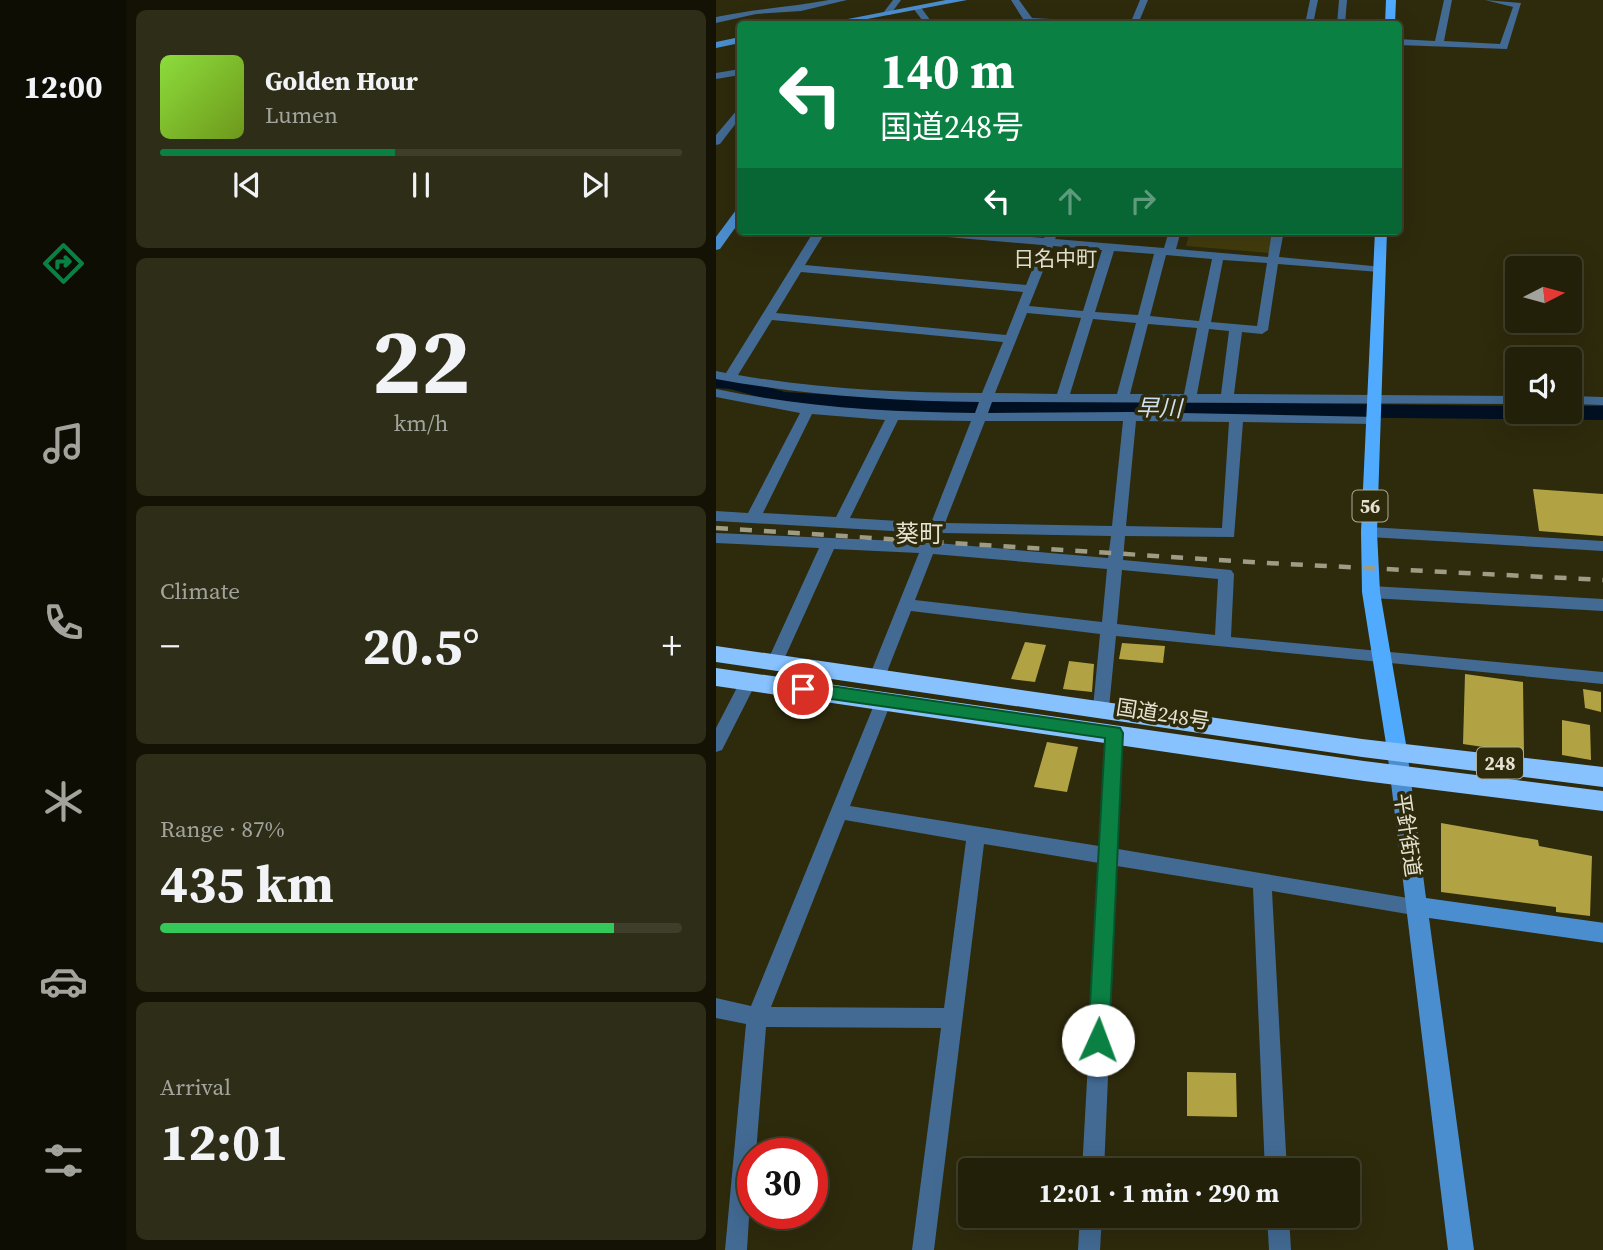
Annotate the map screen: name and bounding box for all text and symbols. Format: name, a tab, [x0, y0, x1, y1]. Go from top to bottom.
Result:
text: 140 m	[880, 37, 1015, 104]
icon: left	[765, 49, 856, 140]
text: Golden Hour	[265, 63, 418, 99]
text: 12:00	[24, 65, 102, 109]
text: Lumen	[265, 99, 338, 131]
text: 国道248号	[880, 105, 1024, 149]
icon: previous	[228, 166, 266, 204]
icon: pause	[402, 166, 440, 204]
icon: next	[576, 166, 614, 204]
icon: left	[978, 182, 1016, 220]
icon: ahead	[1051, 182, 1089, 220]
icon: right	[1124, 182, 1162, 220]
icon: directions	[39, 239, 88, 288]
district label: 日名中町	[1013, 244, 1097, 273]
north arrow	[1505, 256, 1582, 332]
map controls	[1505, 256, 1582, 424]
text: 22	[372, 299, 470, 423]
button: sound	[1505, 347, 1582, 424]
water label: 早川	[1136, 392, 1185, 424]
text: km/h	[394, 407, 448, 439]
icon: music	[39, 419, 88, 468]
road number: 56	[1352, 491, 1388, 522]
district label: 葵町	[895, 517, 943, 550]
text: Climate	[160, 575, 240, 607]
icon: phone	[39, 598, 88, 647]
text: 20.5°	[362, 610, 480, 681]
text: −	[160, 620, 180, 672]
text: +	[662, 620, 682, 672]
pin	[773, 659, 833, 719]
icon: arrive	[784, 670, 822, 708]
street label: 国道248号	[1114, 692, 1212, 736]
road number: 248	[1477, 748, 1523, 778]
icon: climate	[39, 777, 88, 826]
street label: 平針街道	[1388, 791, 1428, 879]
text: Range · 87%	[160, 813, 285, 845]
text: 435 km	[160, 848, 334, 919]
icon: car	[39, 957, 88, 1006]
position arrow	[1061, 1003, 1135, 1077]
text: Arrival	[160, 1071, 231, 1103]
text: 12:01	[160, 1106, 288, 1177]
icon: filters	[39, 1136, 88, 1185]
speed limit sign: 30	[737, 1138, 828, 1229]
text: 12:01 · 1 min · 290 m	[1039, 1175, 1279, 1211]

